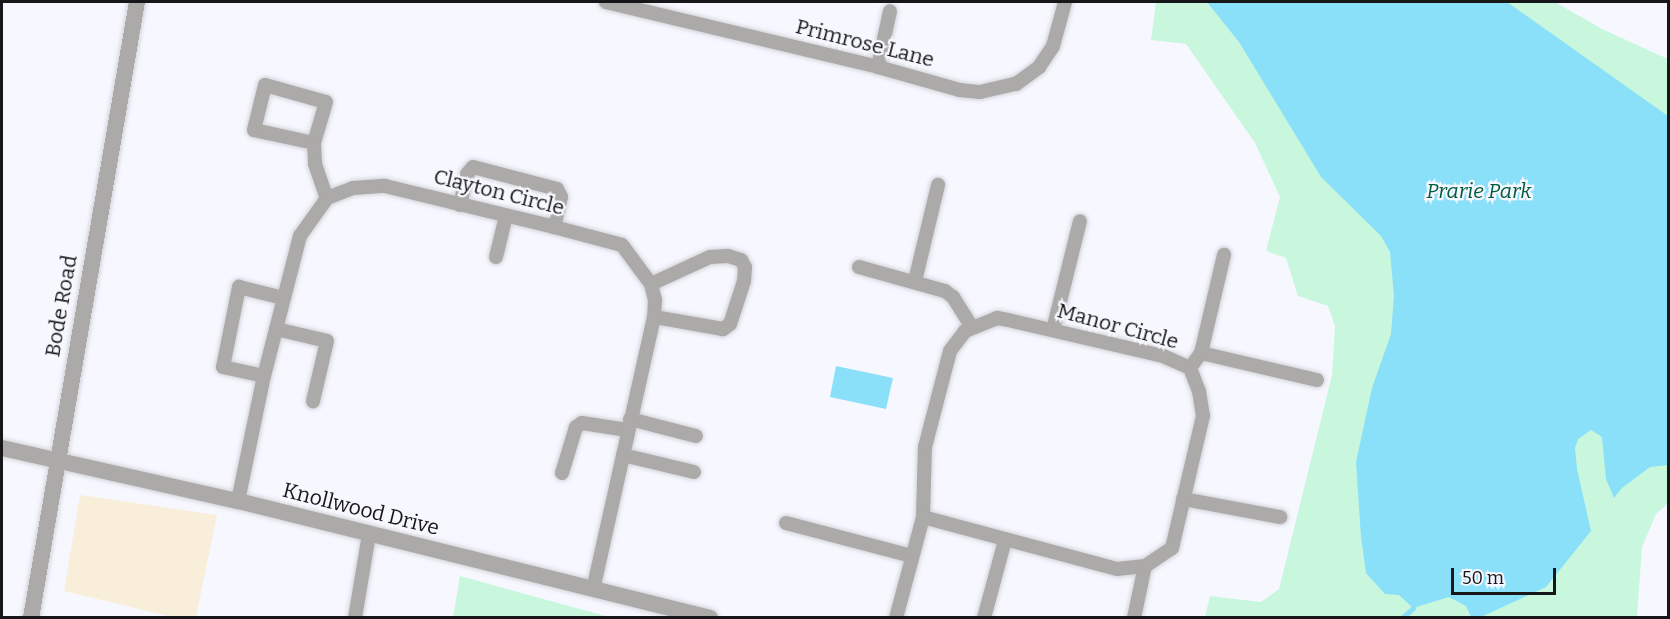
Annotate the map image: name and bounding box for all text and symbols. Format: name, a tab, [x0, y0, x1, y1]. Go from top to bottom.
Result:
street label: Primrose Lane	[793, 14, 937, 72]
street label: Clayton Circle	[431, 164, 567, 220]
park label: Prarie Park	[1426, 178, 1532, 204]
street label: Bode Road	[40, 253, 82, 359]
street label: Manor Circle	[1055, 298, 1181, 354]
street label: Knollwood Drive	[280, 477, 442, 541]
scale bar	[1454, 556, 1559, 594]
text: 50 m	[1462, 567, 1504, 589]

